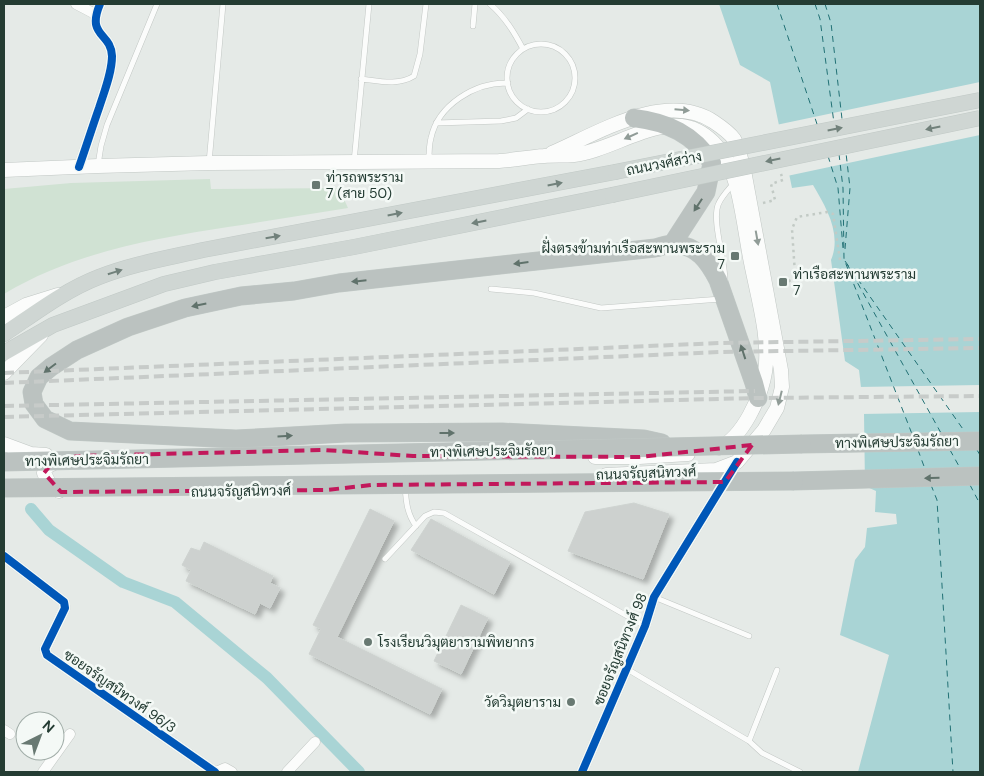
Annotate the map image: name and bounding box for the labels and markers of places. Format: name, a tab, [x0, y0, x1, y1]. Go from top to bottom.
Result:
place label: ท่ารถพระราม 7 (สาย 50)	[326, 168, 403, 202]
marker: ท่ารถพระราม 7 (สาย 50)	[310, 179, 322, 191]
place label: ฝั่งตรงข้ามท่าเรือสะพานพระราม 7	[541, 236, 725, 273]
marker: ฝั่งตรงข้ามท่าเรือสะพานพระราม 7	[729, 250, 741, 262]
place label: ท่าเรือสะพานพระราม 7	[793, 265, 916, 299]
marker: ท่าเรือสะพานพระราม 7	[777, 276, 789, 288]
place label: โรงเรียนวิมุตยารามพิทยากร	[377, 633, 535, 652]
marker: โรงเรียนวิมุตยารามพิทยากร	[362, 636, 374, 648]
place label: วัดวิมุตยาราม	[484, 693, 561, 712]
marker: วัดวิมุตยาราม	[565, 696, 577, 708]

